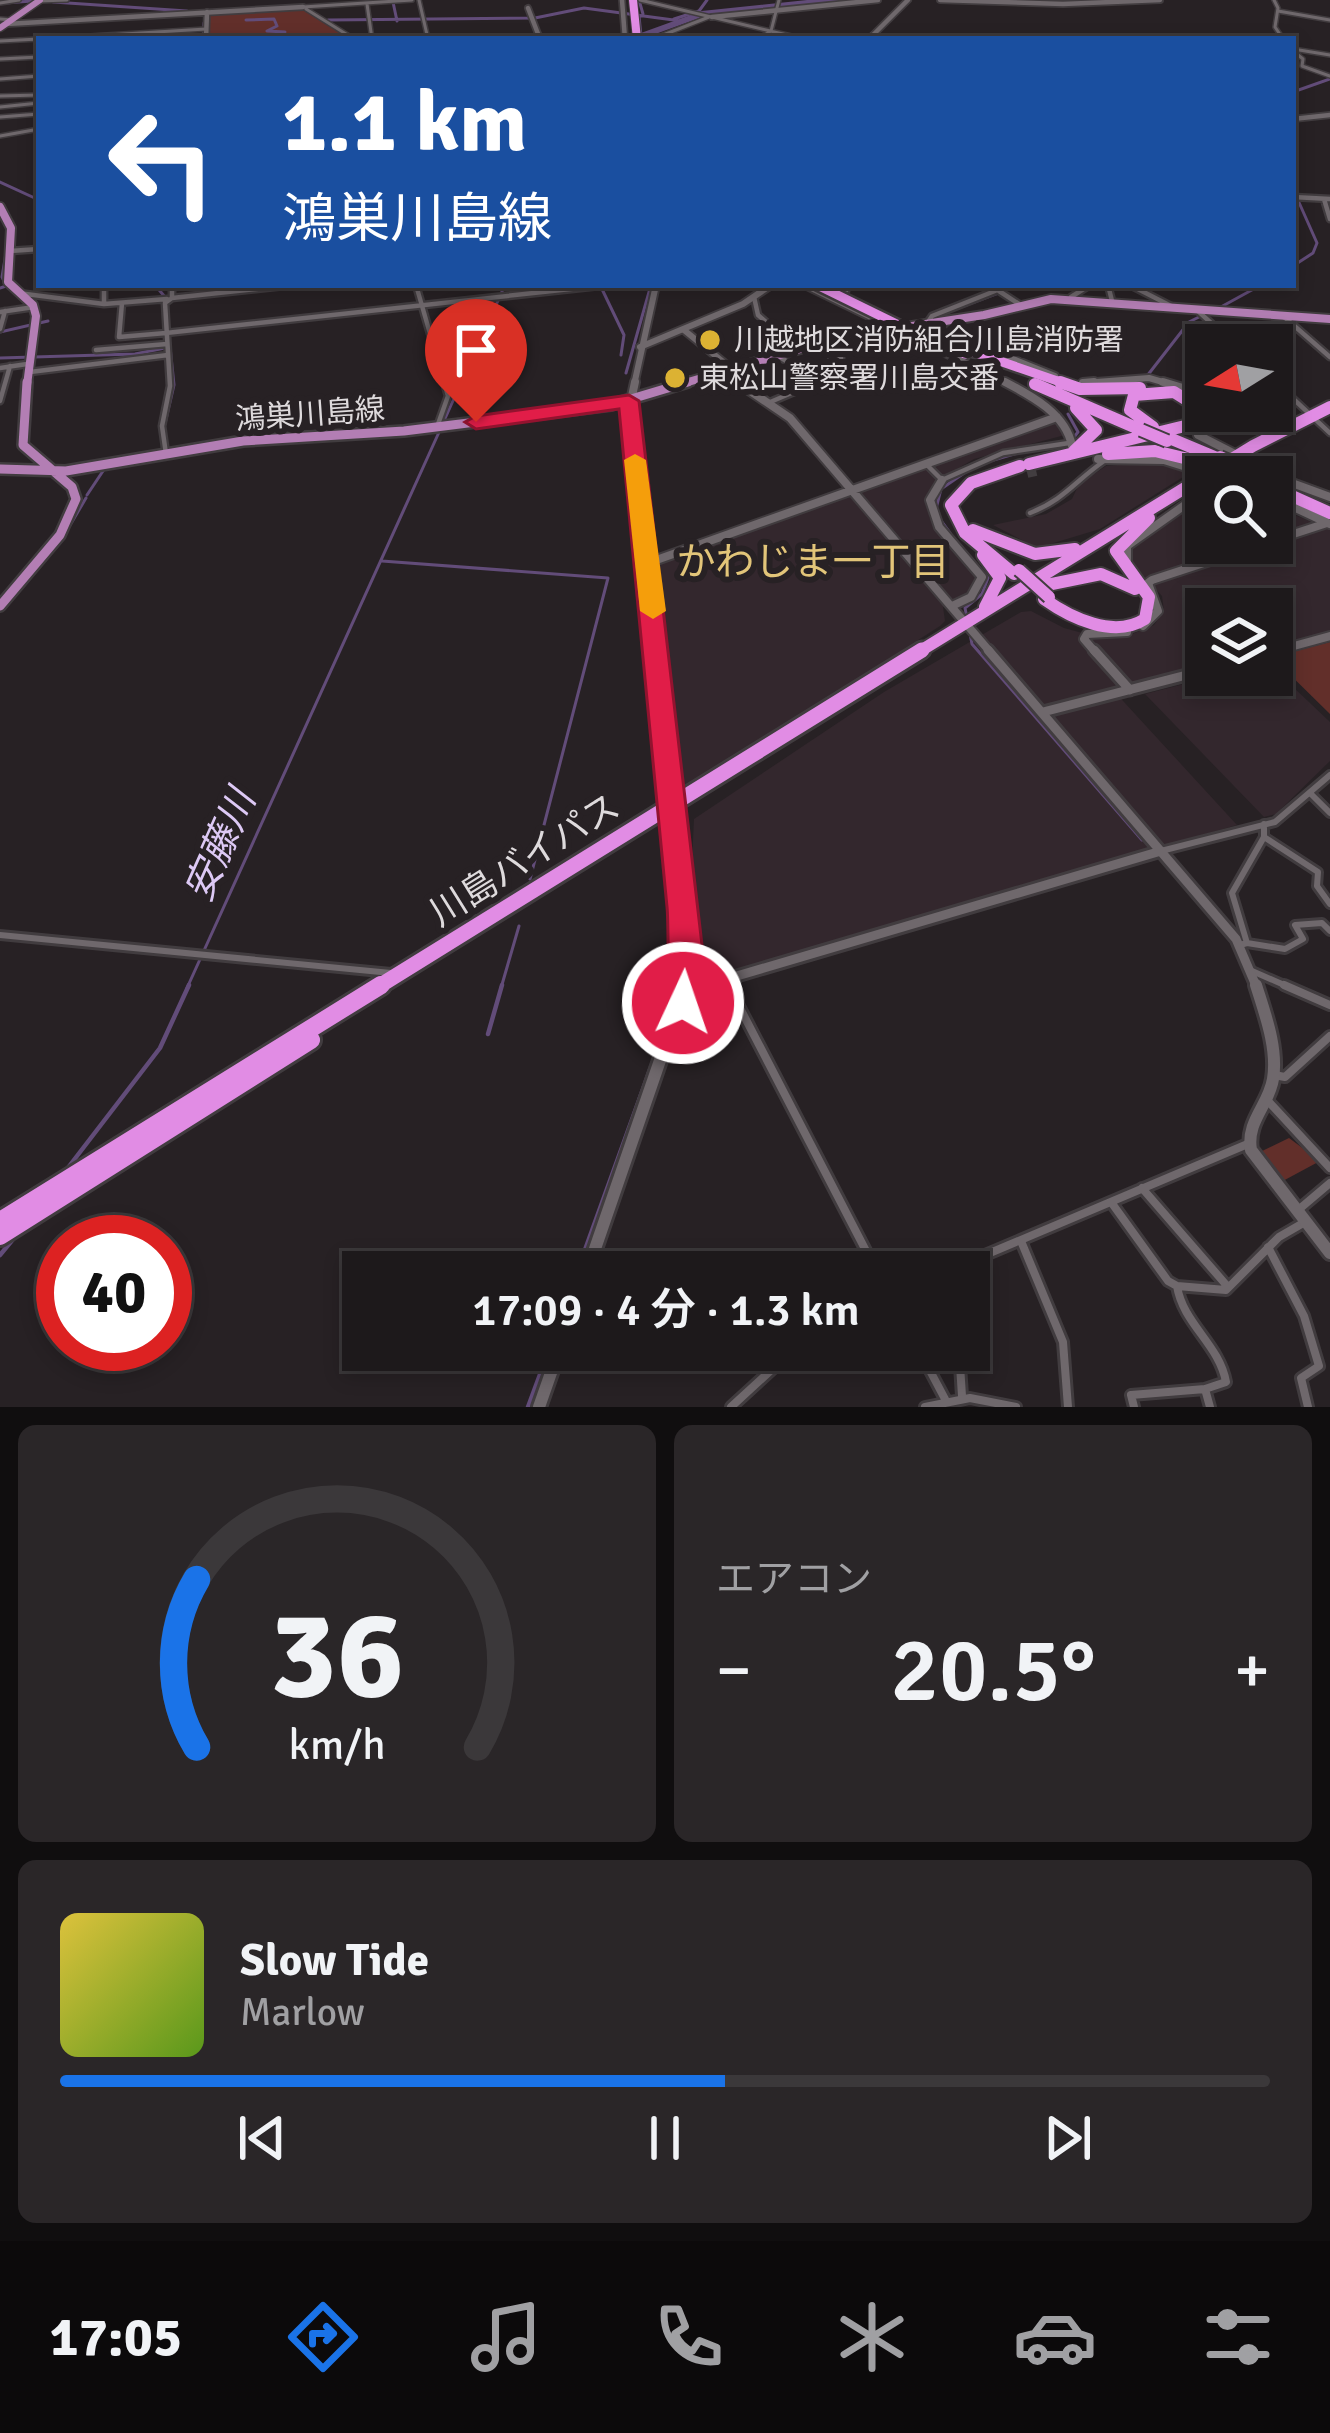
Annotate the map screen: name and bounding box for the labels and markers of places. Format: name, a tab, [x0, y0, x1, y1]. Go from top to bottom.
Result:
pin	[425, 299, 527, 422]
place label: 川越地区消防組合川島消防署	[734, 322, 1124, 359]
marker: 川越地区消防組合川島消防署	[697, 327, 723, 353]
place label: 東松山警察署川島交番	[699, 360, 999, 397]
marker: 東松山警察署川島交番	[662, 365, 688, 391]

